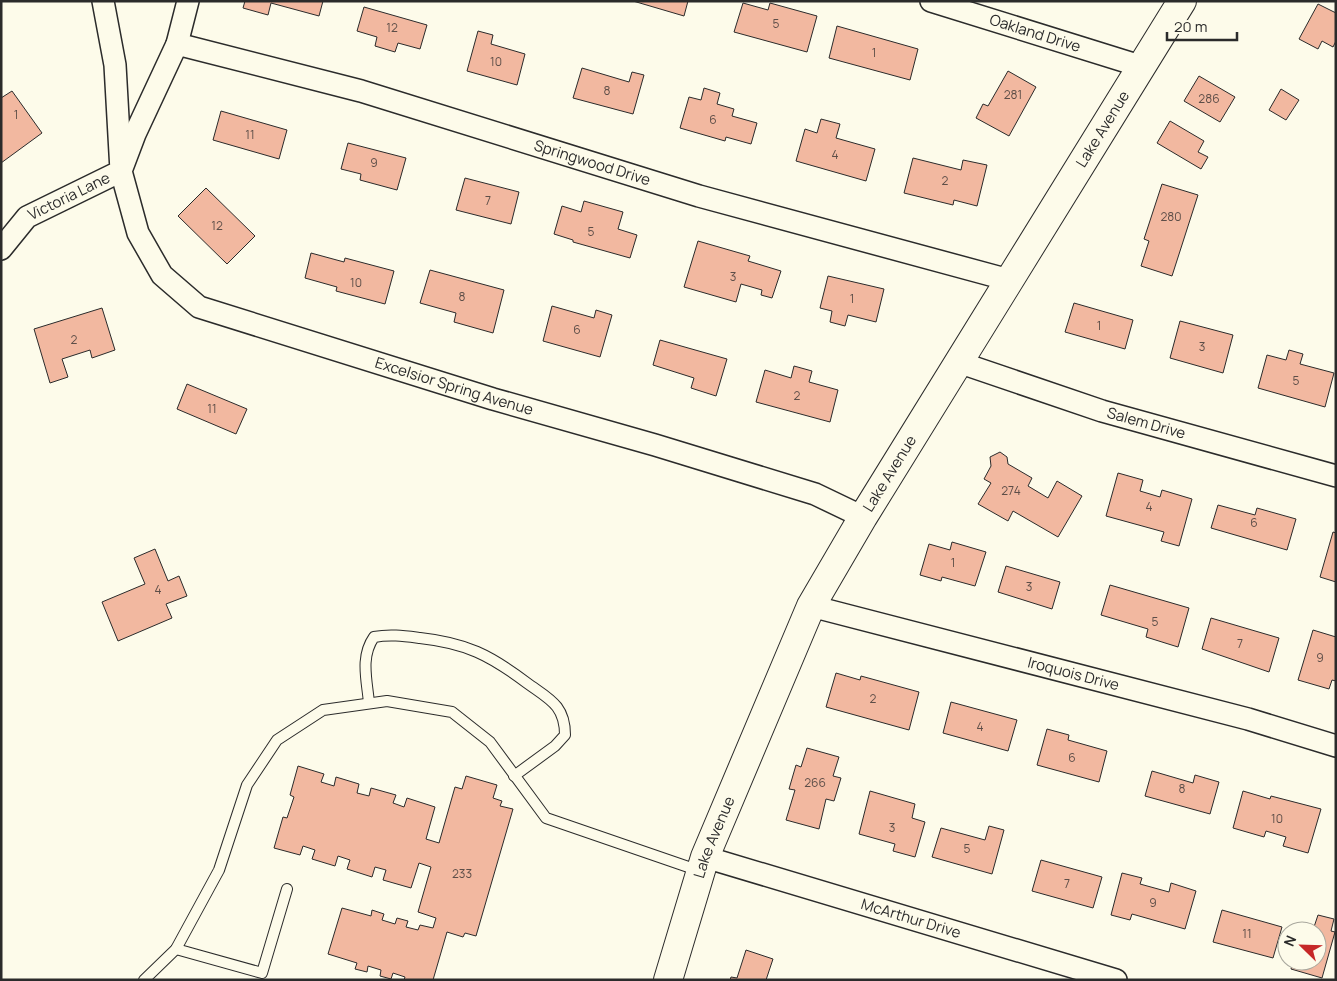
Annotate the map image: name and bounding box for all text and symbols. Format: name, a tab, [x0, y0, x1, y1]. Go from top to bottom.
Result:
street label: Oakland Drive	[987, 9, 1084, 57]
scale bar	[1167, 10, 1237, 42]
house number: 5	[773, 15, 780, 32]
text: 20 m	[1174, 16, 1207, 37]
house number: 12	[386, 19, 398, 36]
house number: 1	[872, 44, 876, 61]
house number: 10	[490, 53, 502, 70]
house number: 8	[604, 82, 611, 99]
house number: 281	[1004, 86, 1022, 103]
street label: Lake Avenue	[1071, 86, 1134, 171]
house number: 286	[1198, 90, 1220, 107]
house number: 1	[14, 106, 18, 123]
house number: 6	[709, 111, 717, 128]
house number: 11	[245, 126, 255, 143]
street label: Springwood Drive	[532, 134, 653, 190]
house number: 4	[831, 146, 839, 163]
house number: 9	[370, 154, 378, 171]
street label: Victoria Lane	[24, 167, 114, 225]
house number: 2	[942, 172, 949, 189]
house number: 7	[485, 192, 491, 209]
house number: 280	[1160, 208, 1182, 225]
house number: 12	[211, 217, 223, 234]
house number: 5	[588, 223, 595, 240]
house number: 3	[730, 268, 736, 285]
house number: 10	[350, 274, 362, 291]
house number: 8	[459, 288, 466, 305]
house number: 1	[850, 290, 854, 307]
house number: 1	[1097, 317, 1101, 334]
house number: 6	[573, 321, 581, 338]
house number: 2	[71, 331, 78, 348]
house number: 3	[1199, 338, 1205, 355]
street label: Excelsior Spring Avenue	[372, 352, 536, 420]
house number: 5	[1293, 372, 1300, 389]
house number: 2	[794, 387, 801, 404]
house number: 11	[207, 400, 217, 417]
street label: Salem Drive	[1105, 402, 1188, 444]
street label: Lake Avenue	[858, 431, 921, 516]
house number: 274	[1001, 482, 1021, 499]
house number: 4	[1145, 498, 1153, 515]
house number: 6	[1250, 514, 1258, 531]
house number: 1	[951, 554, 955, 571]
house number: 3	[1026, 578, 1032, 595]
house number: 4	[154, 581, 162, 598]
house number: 5	[1152, 613, 1159, 630]
house number: 7	[1237, 635, 1243, 652]
house number: 9	[1316, 649, 1324, 666]
street label: Iroquois Drive	[1025, 651, 1122, 695]
house number: 2	[870, 690, 877, 707]
house number: 4	[976, 718, 984, 735]
house number: 6	[1068, 749, 1076, 766]
house number: 266	[804, 774, 826, 791]
house number: 8	[1179, 780, 1186, 797]
street label: Lake Avenue	[688, 793, 740, 881]
house number: 10	[1271, 810, 1283, 827]
house number: 3	[889, 819, 895, 836]
house number: 5	[964, 840, 971, 857]
house number: 233	[452, 865, 472, 882]
house number: 7	[1064, 875, 1070, 892]
street label: McArthur Drive	[859, 893, 964, 943]
house number: 9	[1149, 894, 1157, 911]
north arrow	[1277, 921, 1327, 971]
house number: 11	[1242, 925, 1252, 942]
text: N	[1279, 932, 1300, 949]

